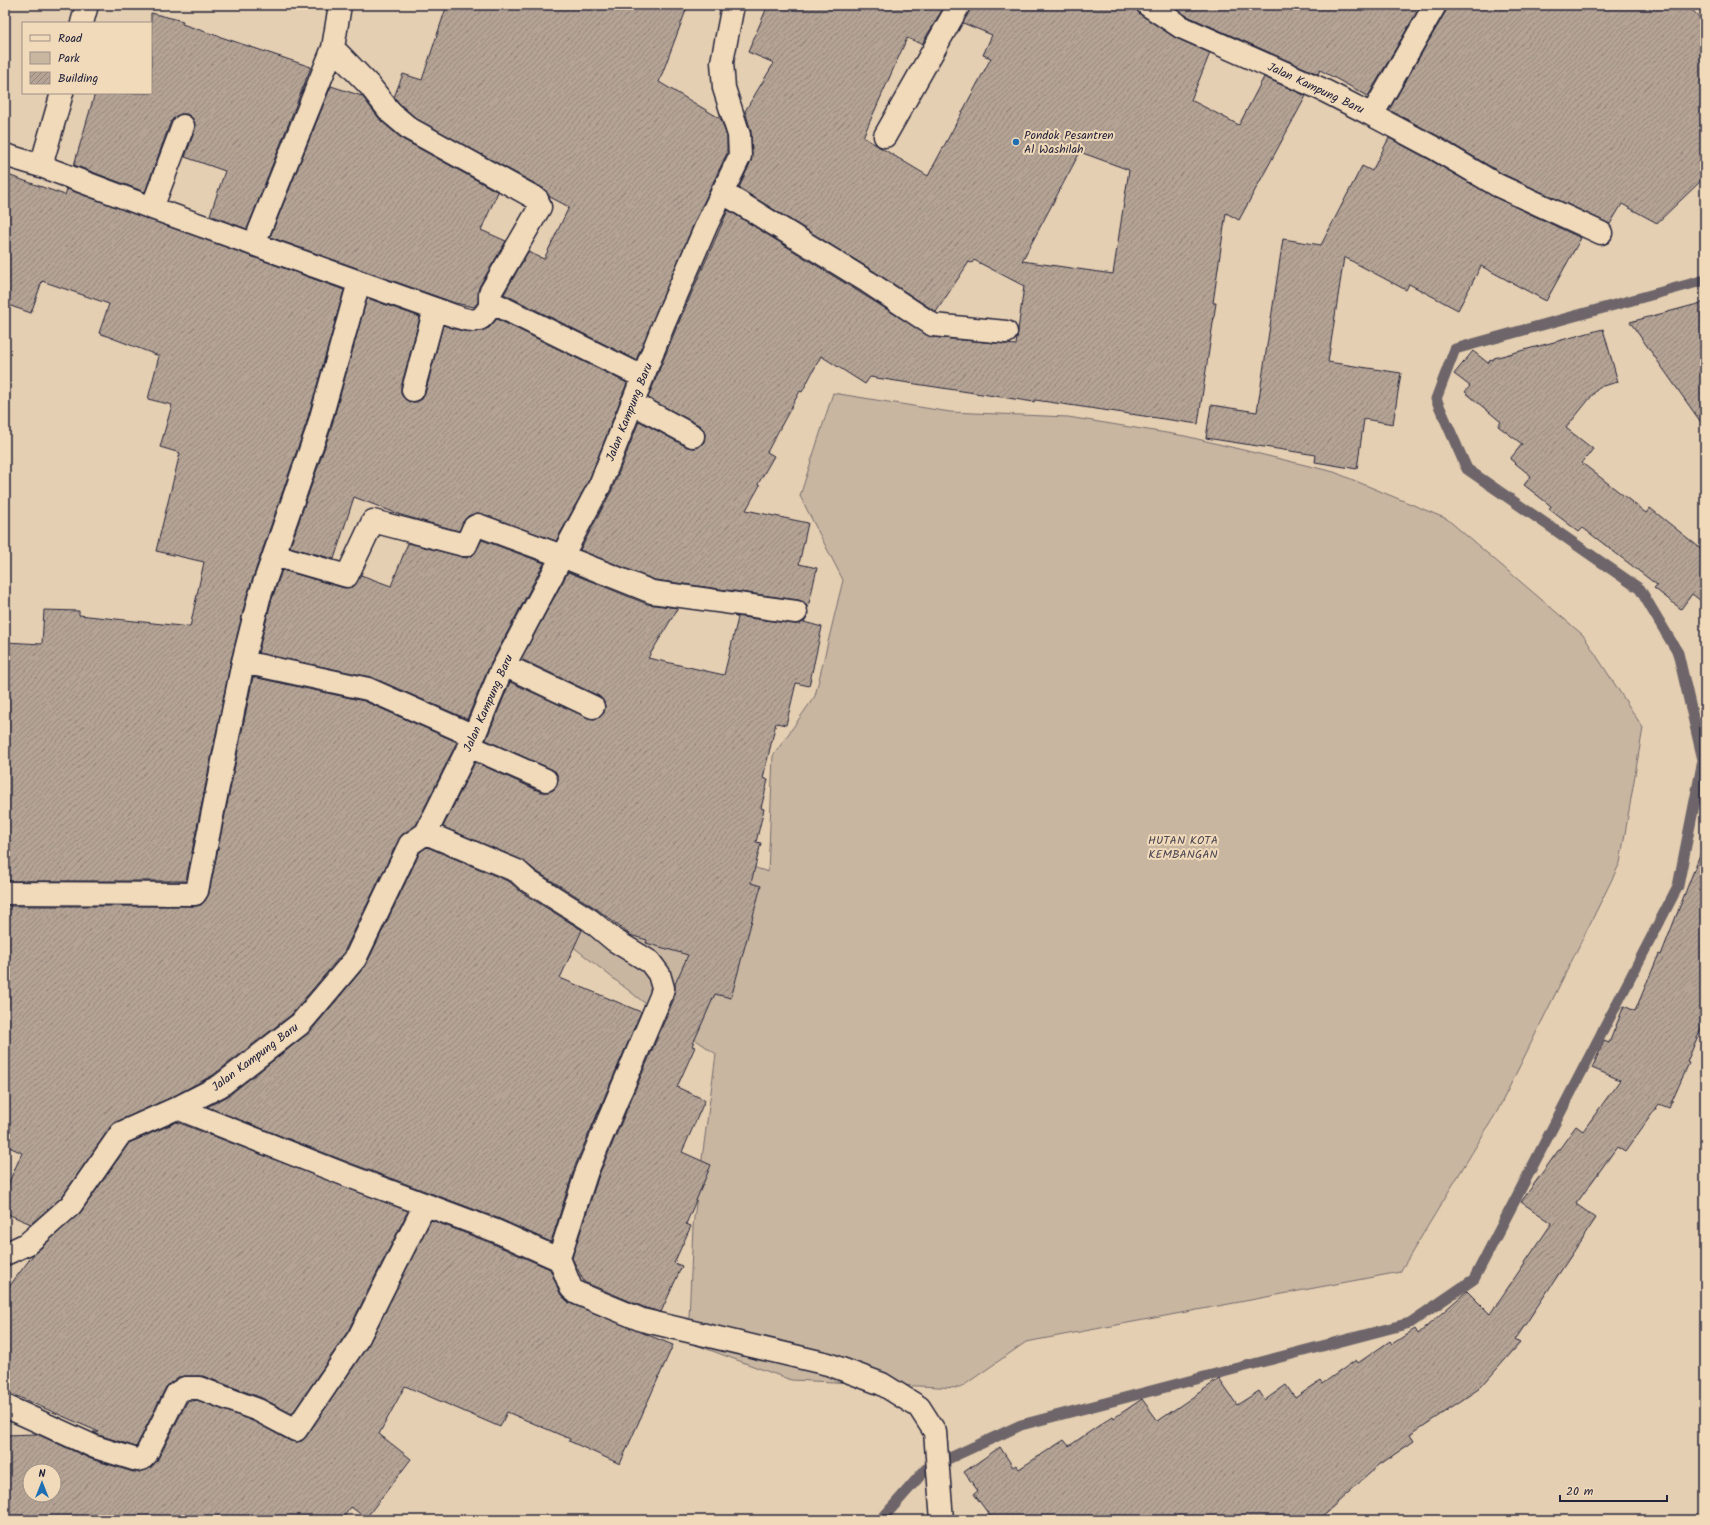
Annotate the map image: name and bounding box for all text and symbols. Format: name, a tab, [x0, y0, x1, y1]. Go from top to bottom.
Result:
legend	[22, 22, 152, 94]
text: Road	[58, 29, 83, 48]
text: Park	[58, 49, 80, 68]
street label: Jalan Kampung Baru	[1264, 58, 1367, 119]
text: Building	[58, 69, 98, 88]
place label: Pondok Pesantren Al Washilah	[1024, 126, 1114, 159]
marker: Pondok Pesantren Al Washilah	[1011, 137, 1021, 147]
street label: Jalan Kampung Baru	[601, 360, 658, 464]
street label: Jalan Kampung Baru	[458, 651, 519, 755]
park label: HUTAN KOTA KEMBANGAN	[1148, 831, 1218, 864]
street label: Jalan Kampung Baru	[208, 1018, 303, 1097]
north arrow	[22, 1463, 62, 1503]
text: N	[39, 1465, 46, 1483]
scale bar	[1560, 1477, 1667, 1503]
text: 20 m	[1566, 1482, 1594, 1501]

